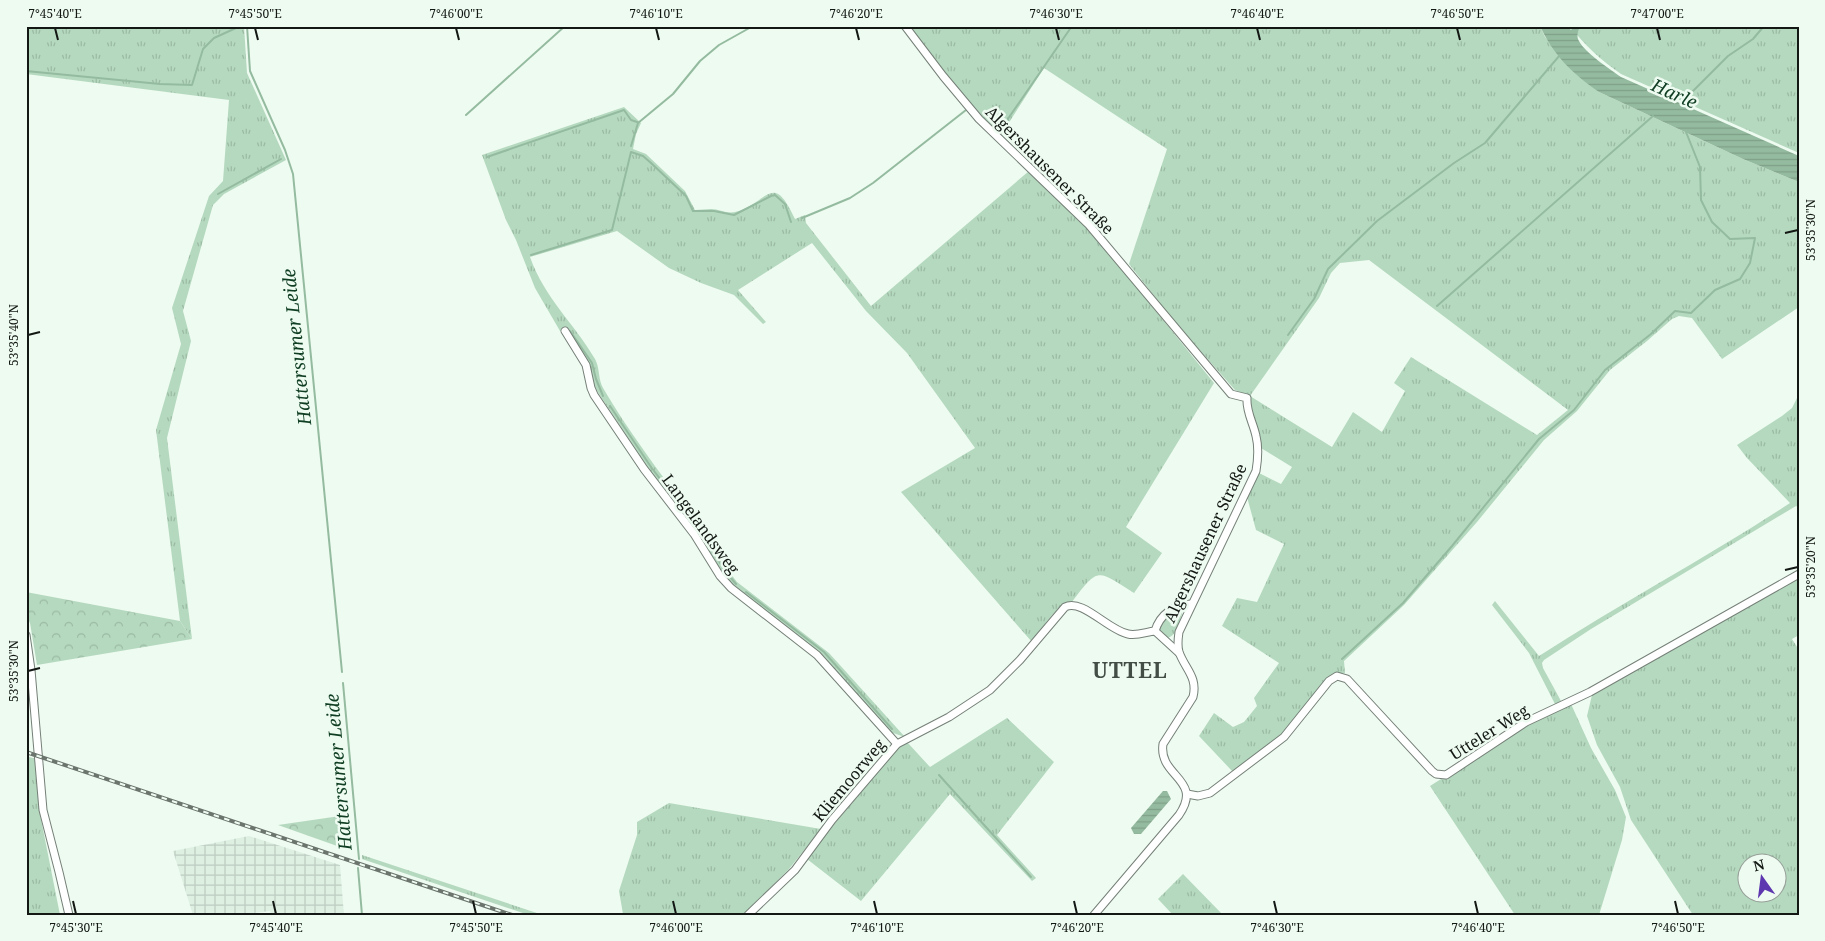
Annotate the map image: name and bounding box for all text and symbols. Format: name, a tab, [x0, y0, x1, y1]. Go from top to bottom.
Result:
text: 7°45'40"E	[28, 5, 82, 22]
text: 7°45'50"E	[228, 5, 282, 22]
text: 7°46'00"E	[429, 5, 483, 22]
text: 7°46'10"E	[629, 5, 683, 22]
text: 7°46'20"E	[829, 5, 883, 22]
text: 7°46'30"E	[1029, 5, 1083, 22]
text: 7°46'40"E	[1230, 5, 1284, 22]
text: 7°46'50"E	[1430, 5, 1484, 22]
text: 7°47'00"E	[1630, 5, 1684, 22]
water label: Harle	[1647, 72, 1701, 114]
street label: Algershausener Straße	[981, 101, 1119, 239]
text: 53°35'30"N	[1802, 199, 1819, 261]
water label: Hattersumer Leide	[276, 267, 316, 428]
text: 53°35'40"N	[5, 304, 22, 366]
street label: Algershausener Straße	[1158, 460, 1252, 626]
street label: Langelandsweg	[657, 469, 745, 579]
text: 53°35'20"N	[1802, 536, 1819, 598]
text: 53°35'30"N	[5, 640, 22, 702]
district label: UTTEL	[1092, 656, 1168, 684]
water label: Hattersumer Leide	[319, 693, 357, 853]
street label: Utteler Weg	[1445, 699, 1533, 765]
street label: Kliemoorweg	[808, 734, 890, 826]
north arrow	[1738, 854, 1788, 904]
text: N	[1751, 854, 1766, 875]
text: 7°45'30"E	[49, 919, 103, 936]
text: 7°45'40"E	[249, 919, 303, 936]
text: 7°45'50"E	[449, 919, 503, 936]
text: 7°46'00"E	[649, 919, 703, 936]
text: 7°46'10"E	[850, 919, 904, 936]
text: 7°46'20"E	[1050, 919, 1104, 936]
text: 7°46'30"E	[1250, 919, 1304, 936]
text: 7°46'40"E	[1451, 919, 1505, 936]
text: 7°46'50"E	[1651, 919, 1705, 936]

